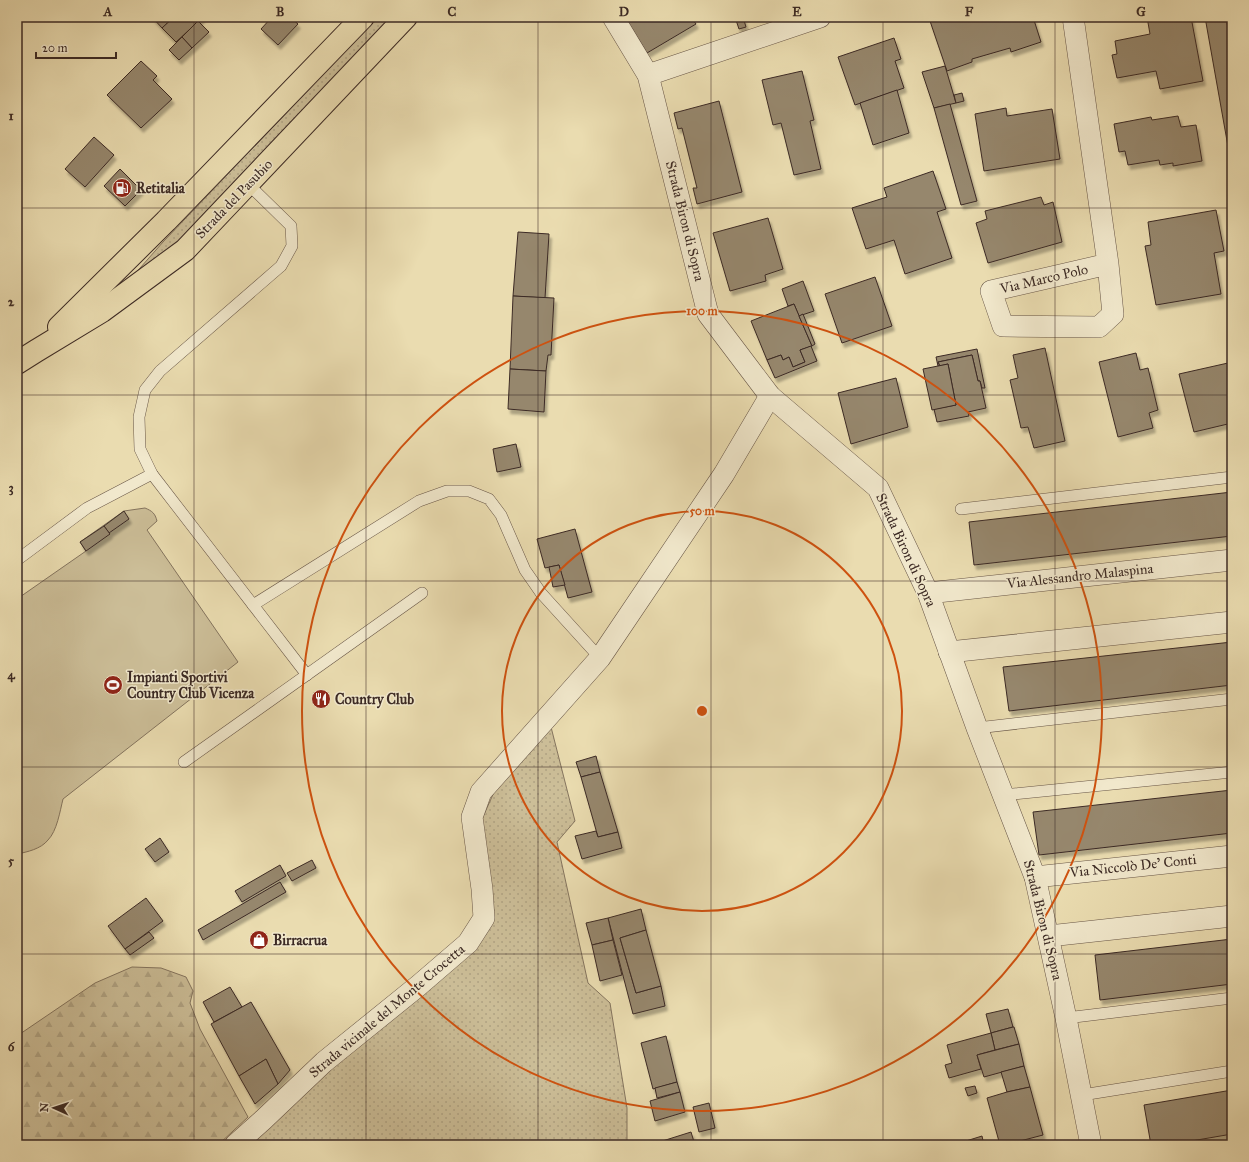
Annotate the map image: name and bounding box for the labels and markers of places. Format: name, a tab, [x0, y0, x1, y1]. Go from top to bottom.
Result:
fuel station icon: Retitalia	[111, 177, 133, 199]
place label: Retitalia	[136, 180, 186, 197]
place label: Impianti Sportivi Country Club Vicenza	[127, 669, 255, 703]
sports icon: Impianti Sportivi Country Club Vicenza	[102, 674, 124, 696]
restaurant icon: Country Club	[310, 688, 332, 710]
place label: Country Club	[335, 691, 414, 709]
centre of rings	[695, 704, 709, 718]
shop icon: Birracrua	[248, 929, 270, 951]
place label: Birracrua	[273, 932, 328, 949]

